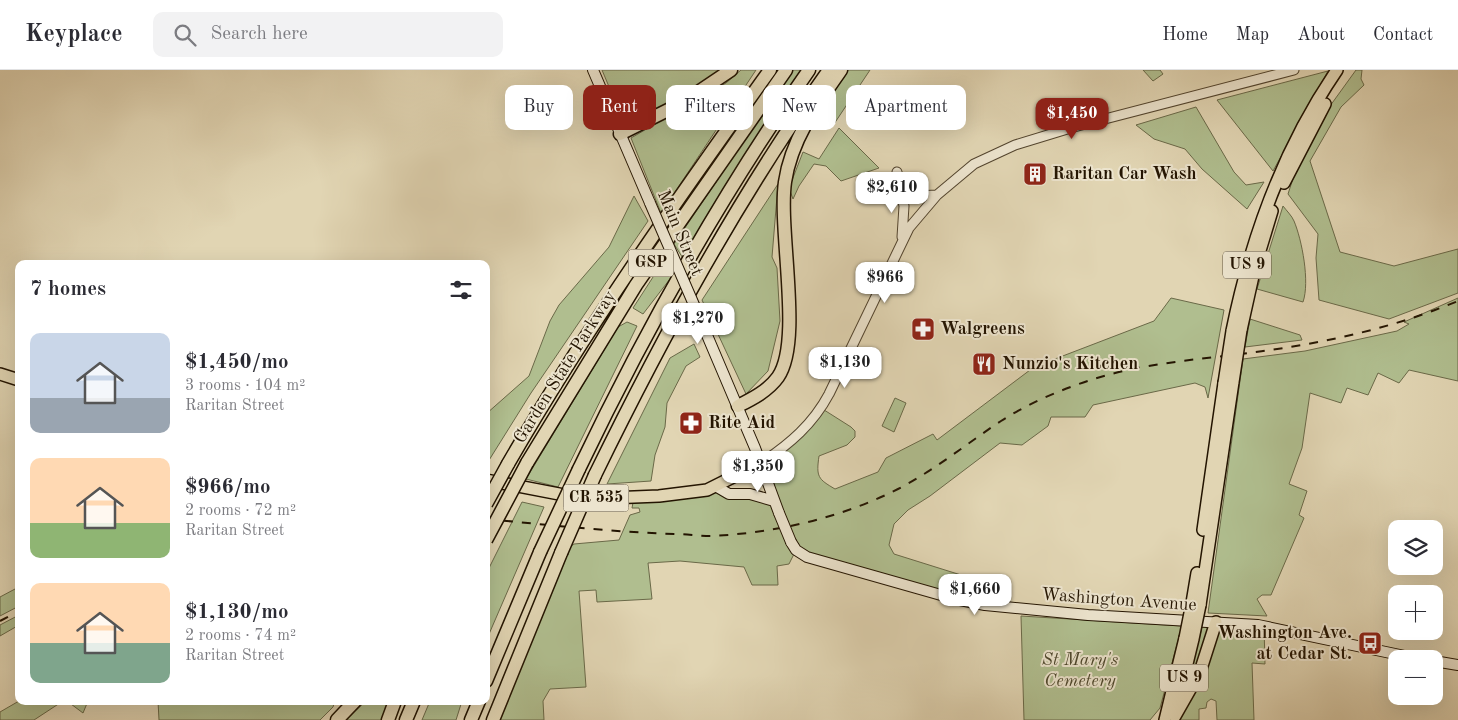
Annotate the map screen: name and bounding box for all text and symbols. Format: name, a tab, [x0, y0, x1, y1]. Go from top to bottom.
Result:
search box	[153, 12, 503, 57]
icon: search	[171, 21, 199, 49]
text: Keyplace	[25, 23, 123, 47]
text: Search here	[211, 25, 308, 44]
text: Home	[1162, 26, 1208, 44]
text: Map	[1236, 26, 1269, 44]
text: About	[1297, 26, 1345, 44]
text: Contact	[1373, 26, 1433, 44]
chip: Buy	[505, 85, 573, 130]
chip: Rent	[583, 85, 656, 130]
chip: Filters	[666, 85, 753, 130]
chip: New	[763, 85, 836, 130]
chip: Apartment	[846, 85, 966, 130]
pin: $1,450	[1031, 98, 1113, 140]
text: $1,450	[1047, 106, 1097, 122]
building icon: Raritan Car Wash	[1022, 161, 1048, 187]
place label: Raritan Car Wash	[1052, 165, 1197, 183]
pin: $2,610	[851, 172, 933, 214]
text: $2,610	[867, 180, 917, 196]
street label: Main Street	[654, 187, 706, 279]
road number: GSP	[628, 250, 674, 277]
road number: US 9	[1223, 252, 1271, 278]
pin: $966	[855, 262, 915, 304]
text: $966	[866, 270, 904, 286]
icon: filters	[447, 276, 475, 304]
text: 7 homes	[30, 279, 106, 300]
street label: Garden State Parkway	[511, 287, 620, 447]
pin: $1,270	[657, 302, 739, 345]
text: $1,270	[673, 311, 723, 327]
pharmacy icon: Walgreens	[910, 316, 936, 342]
place label: Walgreens	[940, 320, 1025, 338]
pin: $1,130	[804, 346, 886, 389]
restaurant icon: Nunzio's Kitchen	[971, 351, 997, 377]
text: $1,450/mo	[185, 352, 289, 373]
icon: home	[70, 353, 130, 413]
text: $1,130	[820, 355, 870, 371]
place label: Nunzio's Kitchen	[1002, 355, 1138, 373]
text: 3 rooms · 104 m²	[185, 378, 305, 394]
text: Raritan Street	[185, 398, 284, 414]
pharmacy icon: Rite Aid	[678, 410, 704, 436]
place label: Rite Aid	[708, 414, 775, 432]
pin: $1,350	[717, 450, 799, 493]
text: $1,350	[733, 459, 783, 475]
text: $966/mo	[185, 477, 271, 498]
icon: home	[70, 478, 130, 538]
road number: CR 535	[564, 484, 628, 512]
text: 2 rooms · 72 m²	[185, 503, 296, 519]
map controls	[1388, 520, 1443, 705]
button: layers	[1388, 520, 1443, 575]
text: Raritan Street	[185, 523, 284, 539]
pin: $1,660	[934, 574, 1016, 616]
text: $1,660	[950, 582, 1000, 598]
button: +	[1388, 585, 1443, 640]
street label: Washington Avenue	[1041, 586, 1197, 614]
text: $1,130/mo	[185, 602, 289, 623]
icon: home	[70, 603, 130, 663]
place label: Washington Ave. at Cedar St.	[1217, 624, 1352, 663]
text: 2 rooms · 74 m²	[185, 628, 296, 644]
bus stop icon: Washington Ave. at Cedar St.	[1357, 630, 1383, 656]
text: Raritan Street	[185, 648, 284, 664]
button: −	[1388, 650, 1443, 705]
park label: St Mary's Cemetery	[1042, 651, 1119, 690]
road number: US 9	[1160, 664, 1208, 692]

